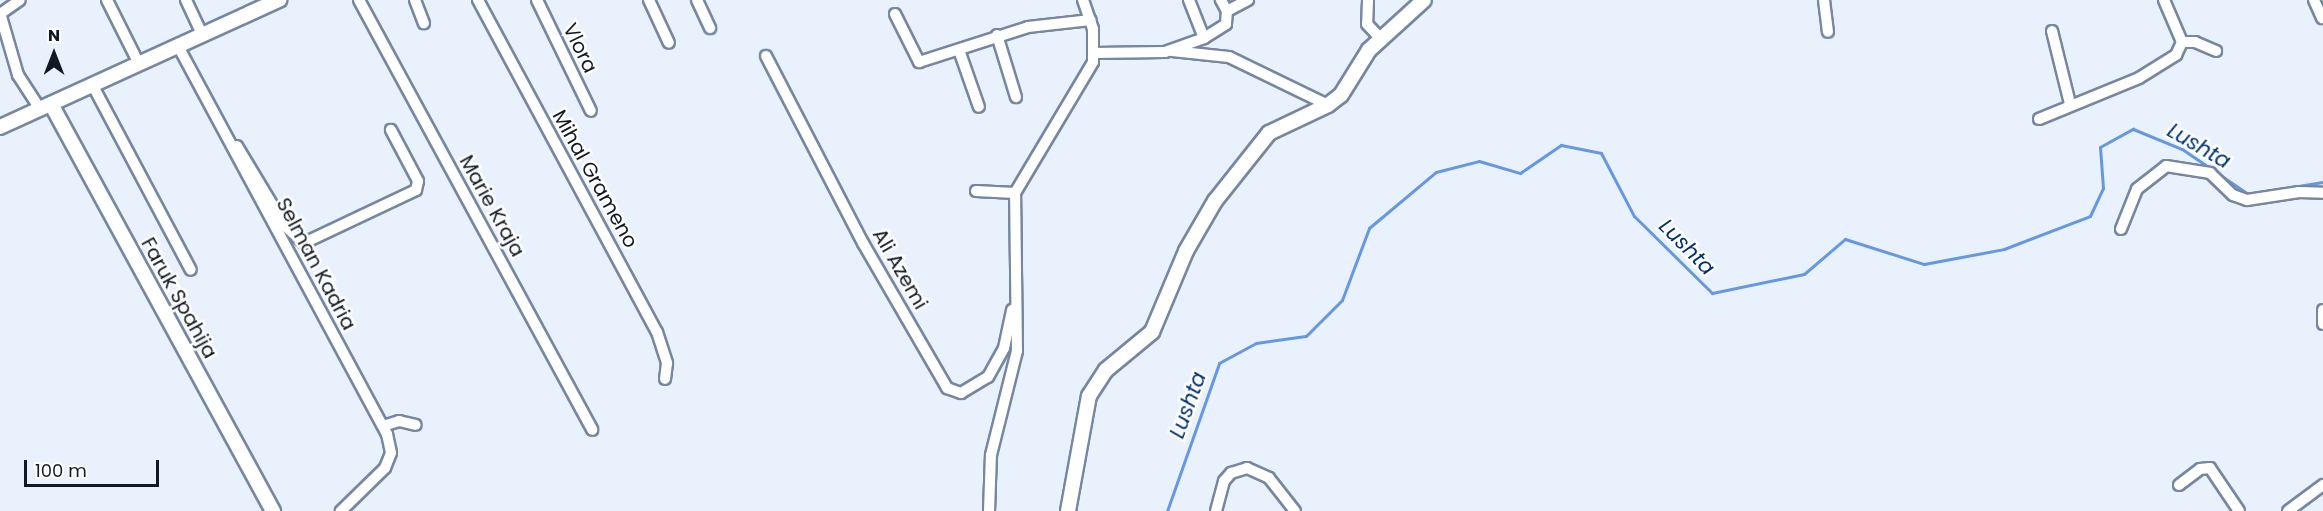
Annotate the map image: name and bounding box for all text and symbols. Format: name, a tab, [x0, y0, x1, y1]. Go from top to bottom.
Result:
street label: Vlora	[558, 19, 602, 77]
north arrow	[24, 24, 84, 84]
text: N	[48, 24, 60, 47]
street label: Mihal Grameno	[547, 106, 643, 252]
water label: Lushta	[2163, 118, 2235, 174]
street label: Marie Kraja	[454, 151, 530, 261]
street label: Selman Kadria	[271, 194, 361, 334]
water label: Lushta	[1654, 214, 1720, 280]
street label: Ali Azemi	[867, 224, 933, 314]
street label: Faruk Spahija	[136, 233, 222, 363]
water label: Lushta	[1164, 368, 1212, 442]
scale bar	[27, 448, 162, 486]
text: 100 m	[35, 458, 87, 483]

